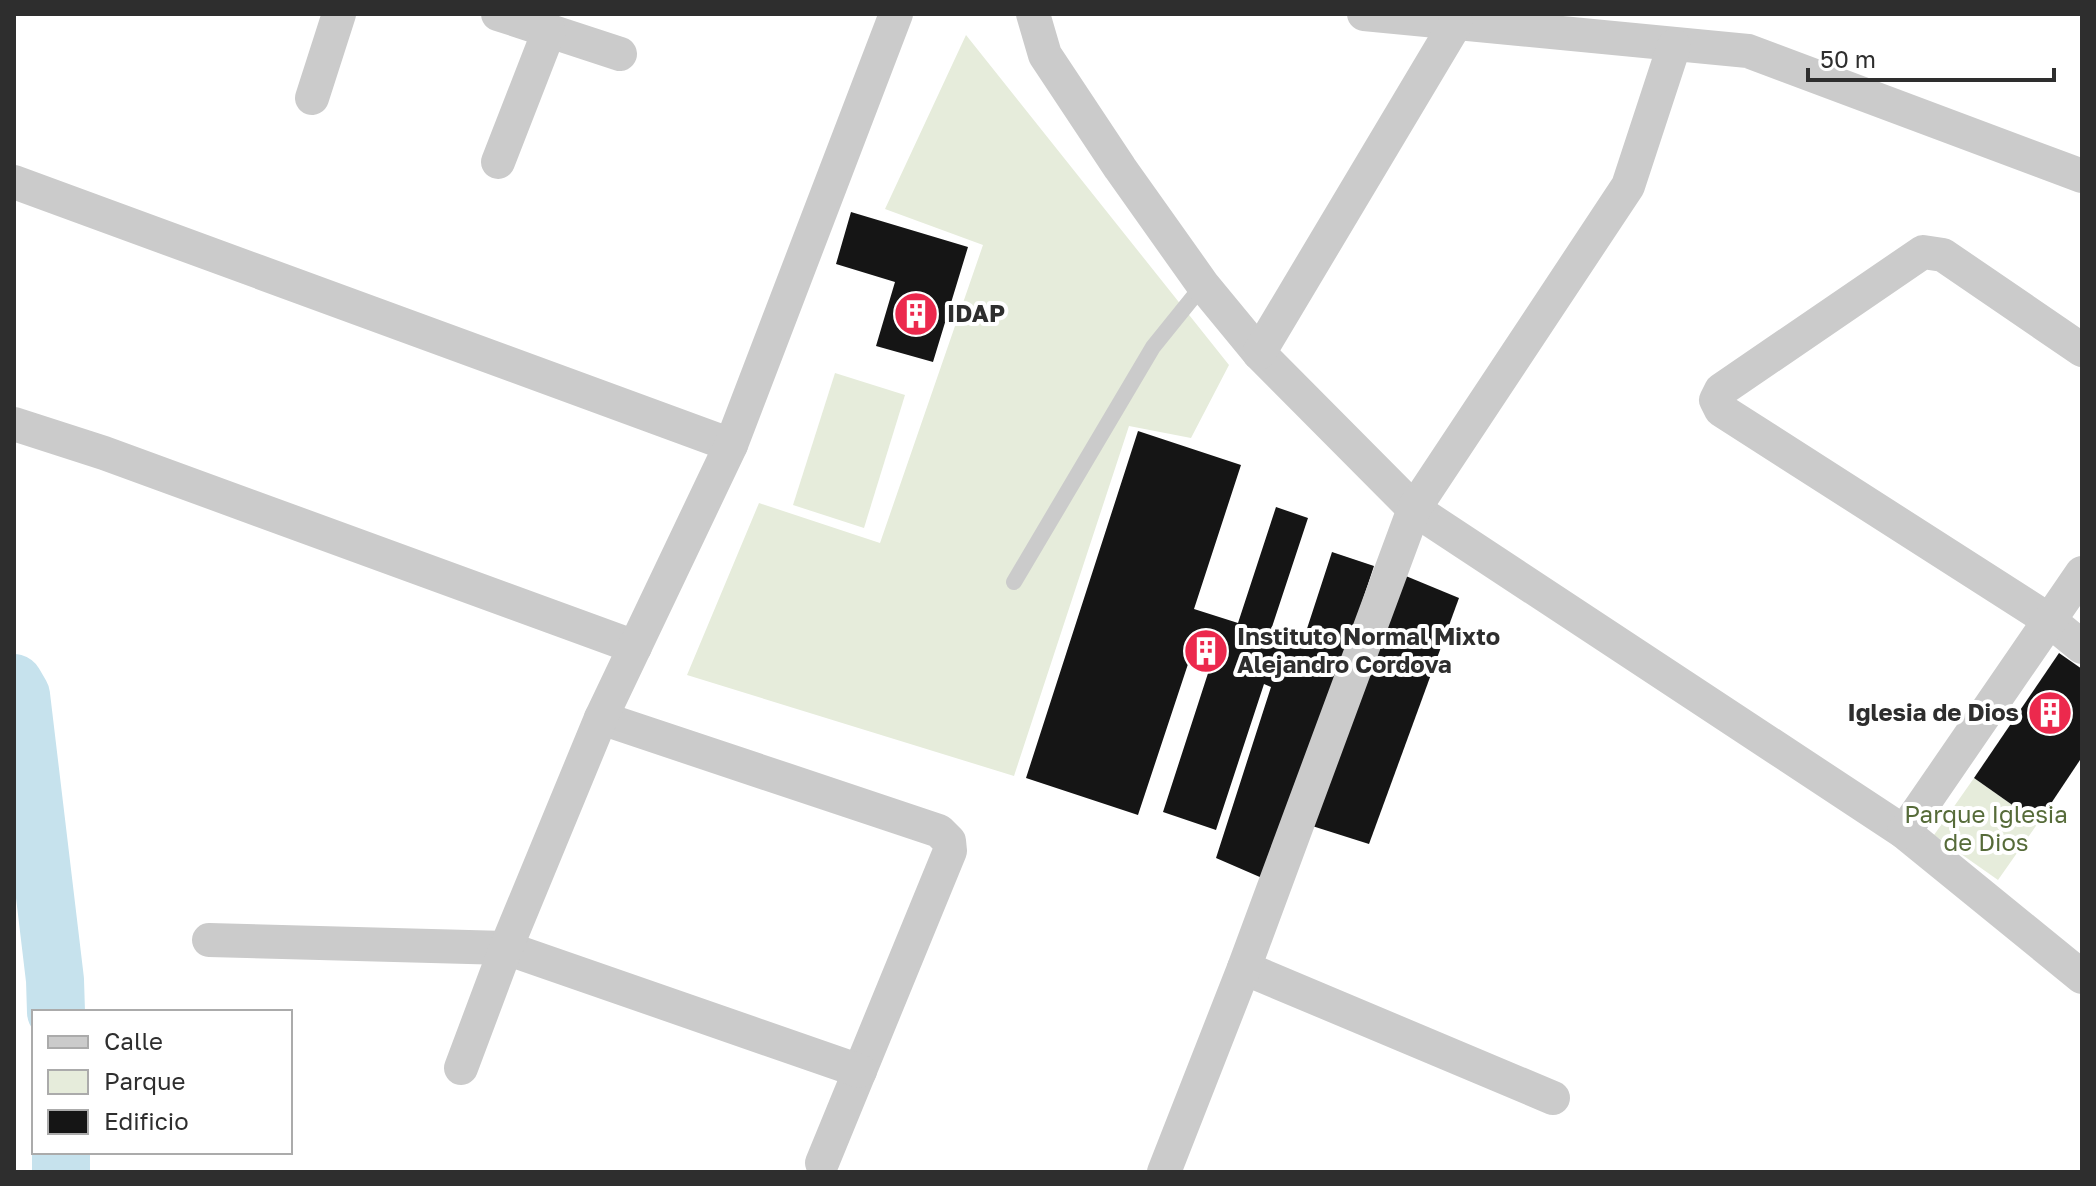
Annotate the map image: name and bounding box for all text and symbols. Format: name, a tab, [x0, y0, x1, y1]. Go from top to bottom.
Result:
scale bar	[1808, 32, 2054, 82]
text: 50 m	[1820, 44, 1876, 73]
building icon: IDAP	[892, 290, 940, 338]
place label: IDAP	[947, 298, 1005, 327]
place label: Instituto Normal Mixto Alejandro Cordova	[1237, 621, 1500, 678]
building icon: Instituto Normal Mixto Alejandro Cordova	[1182, 627, 1230, 675]
building icon: Iglesia de Dios	[2026, 689, 2074, 737]
place label: Iglesia de Dios	[1848, 697, 2019, 726]
park label: Parque Iglesia de Dios	[1904, 799, 2068, 856]
legend	[32, 1010, 292, 1154]
text: Calle	[104, 1026, 163, 1055]
text: Parque	[104, 1066, 185, 1095]
text: Edificio	[104, 1106, 189, 1135]

